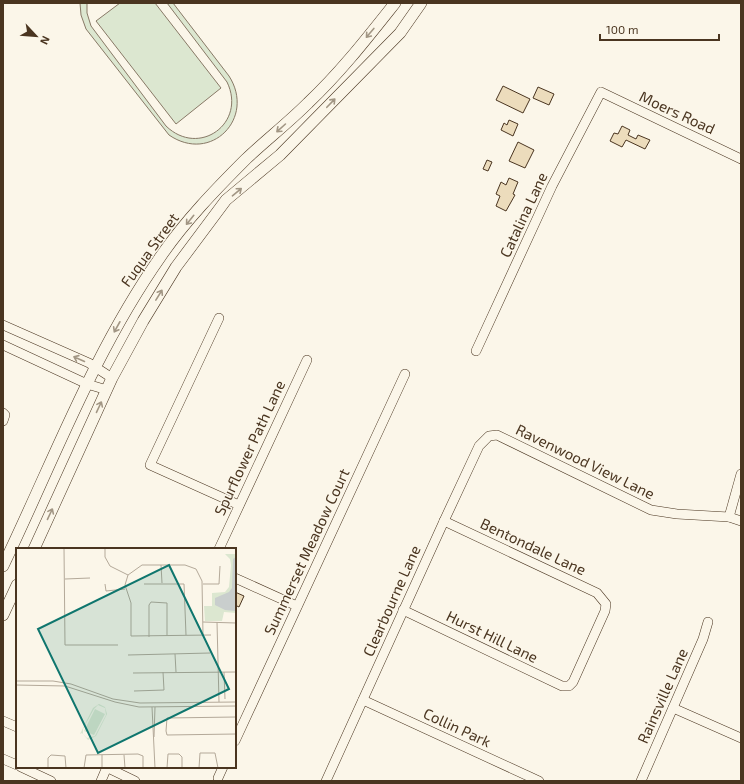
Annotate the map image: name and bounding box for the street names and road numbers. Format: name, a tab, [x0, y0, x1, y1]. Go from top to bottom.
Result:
street label: Moers Road	[637, 87, 718, 137]
street label: Catalina Lane	[496, 169, 551, 260]
street label: Fuqua Street	[116, 209, 182, 290]
street label: Spurflower Path Lane	[210, 377, 288, 518]
street label: Ravenwood View Lane	[513, 420, 658, 503]
street label: Summerset Meadow Court	[260, 465, 353, 638]
street label: Bentondale Lane	[478, 514, 589, 578]
street label: Clearbourne Lane	[359, 542, 424, 659]
street label: Hurst Hill Lane	[444, 606, 541, 666]
street label: Rainsville Lane	[633, 645, 691, 746]
street label: Collin Park	[421, 704, 494, 751]

